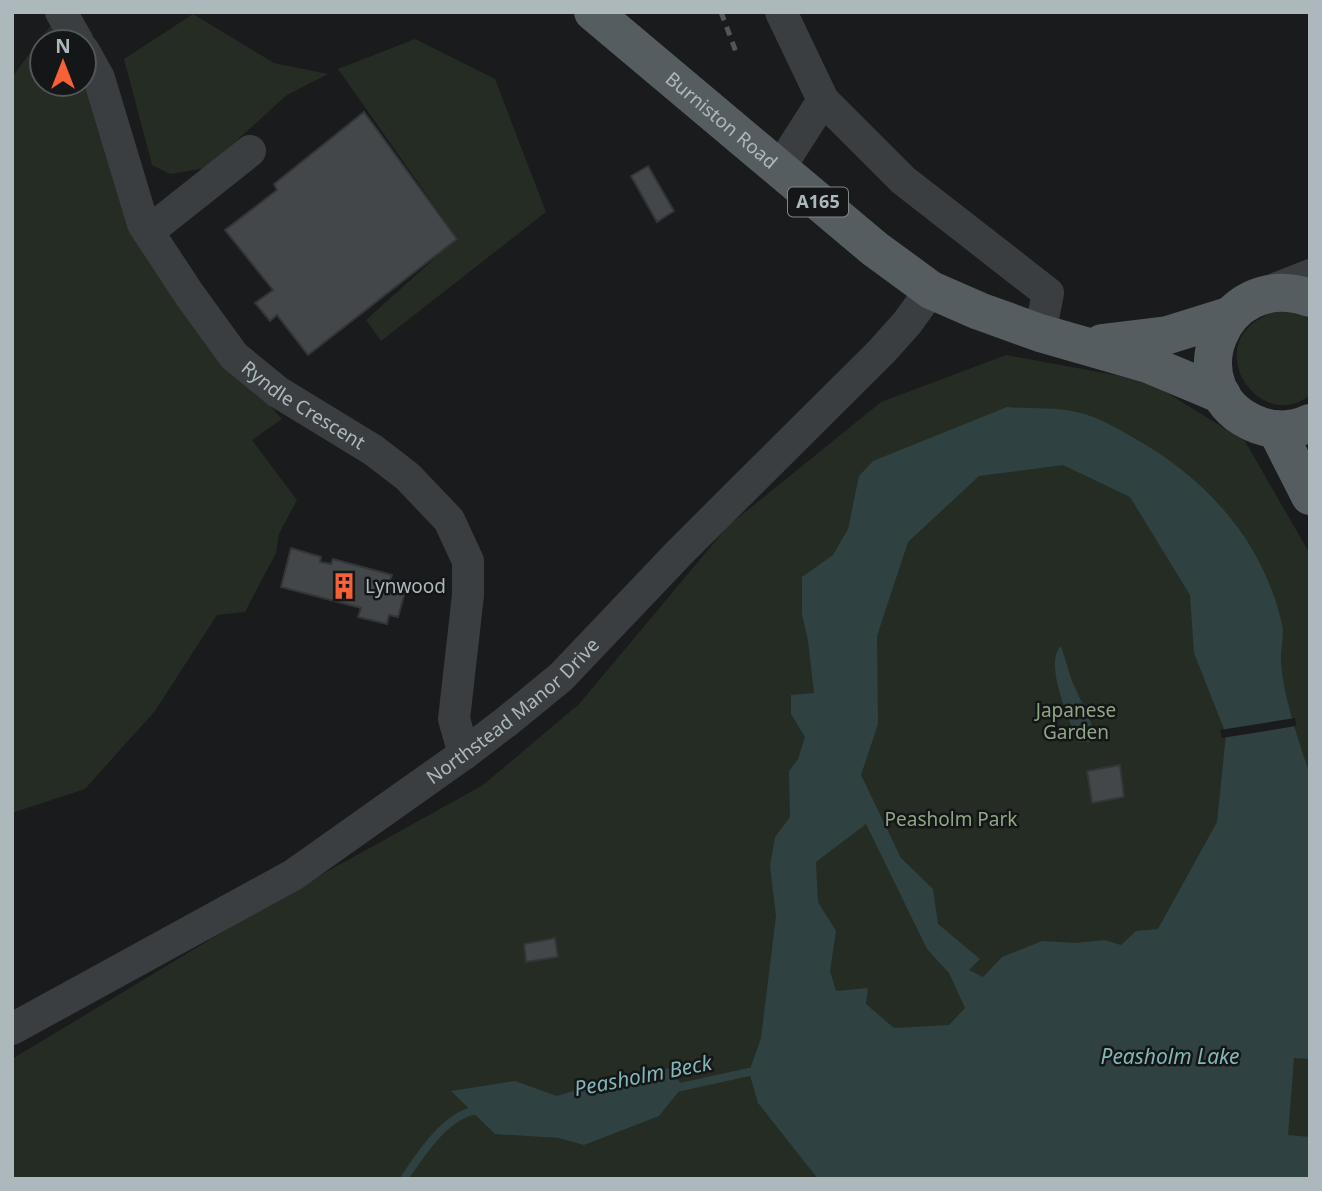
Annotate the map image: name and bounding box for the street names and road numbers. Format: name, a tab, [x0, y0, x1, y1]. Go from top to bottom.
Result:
street label: Burniston Road	[660, 66, 783, 175]
road number: A165	[788, 188, 848, 216]
street label: Ryndle Crescent	[236, 355, 370, 455]
street label: Northstead Manor Drive	[421, 632, 605, 790]

